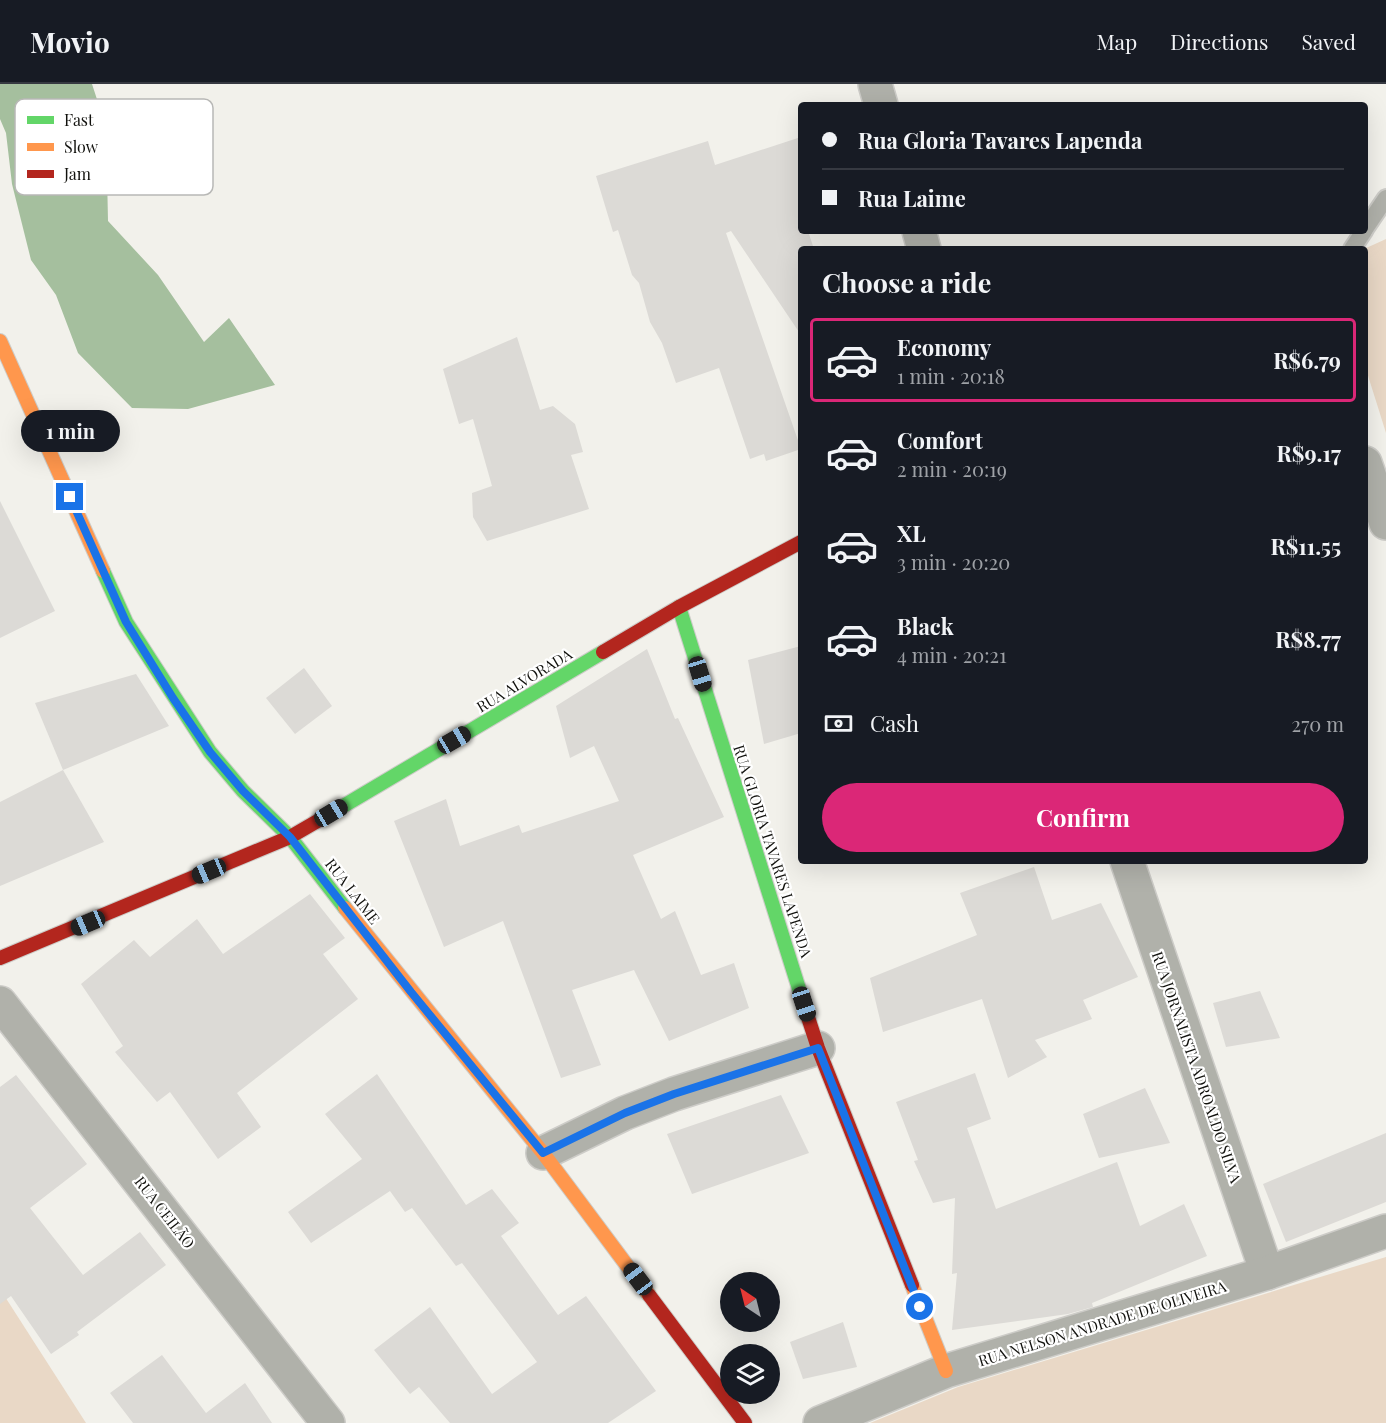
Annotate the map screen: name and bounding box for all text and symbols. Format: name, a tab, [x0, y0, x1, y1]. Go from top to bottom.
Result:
text: Movio	[30, 23, 110, 60]
text: Map	[1096, 27, 1137, 55]
text: Directions	[1170, 27, 1268, 55]
text: Saved	[1301, 27, 1356, 55]
legend	[15, 99, 213, 195]
text: Fast	[64, 109, 94, 130]
text: Rua Gloria Tavares Lapenda	[858, 125, 1142, 155]
text: Slow	[64, 136, 99, 157]
text: Jam	[63, 163, 91, 184]
text: Rua Laime	[858, 183, 966, 213]
text: Choose a ride	[822, 264, 991, 300]
text: Economy	[897, 332, 991, 362]
icon: car	[825, 333, 879, 387]
text: R$6.79	[1273, 345, 1341, 375]
text: 1 min · 20:18	[897, 362, 1005, 389]
callout: 1 min	[20, 410, 119, 452]
text: 1 min	[46, 417, 95, 444]
text: Comfort	[897, 425, 983, 455]
icon: car	[825, 426, 879, 480]
text: R$9.17	[1277, 438, 1341, 468]
text: 2 min · 20:19	[897, 455, 1007, 482]
route end	[56, 483, 83, 510]
text: XL	[897, 518, 926, 548]
icon: car	[825, 519, 879, 573]
text: R$11.55	[1270, 531, 1341, 561]
text: 3 min · 20:20	[897, 548, 1010, 575]
text: Black	[897, 611, 954, 641]
icon: car	[825, 612, 879, 666]
text: R$8.77	[1275, 624, 1341, 654]
text: 4 min · 20:21	[897, 641, 1007, 668]
street label: RUA ALVORADA	[473, 643, 576, 716]
car	[686, 654, 714, 694]
icon: cash	[822, 707, 855, 740]
text: Cash	[870, 708, 919, 738]
text: 270 m	[1292, 710, 1344, 737]
car	[434, 723, 474, 757]
street label: RUA GLORIA TAVARES LAPENDA	[729, 742, 817, 961]
button: Confirm	[822, 783, 1344, 852]
car	[311, 796, 351, 830]
street label: RUA LAIME	[321, 854, 385, 928]
car	[189, 856, 229, 886]
car	[68, 908, 108, 938]
street label: RUA JORNALISTA ADROALDO SILVA	[1148, 948, 1246, 1186]
car	[790, 984, 818, 1024]
street label: RUA CEILÃO	[131, 1172, 199, 1252]
car	[620, 1259, 656, 1299]
north arrow	[720, 1272, 780, 1332]
map controls	[720, 1272, 780, 1404]
street label: RUA NELSON ANDRADE DE OLIVEIRA	[976, 1276, 1229, 1370]
route start	[906, 1293, 933, 1320]
button: layers	[720, 1344, 780, 1404]

